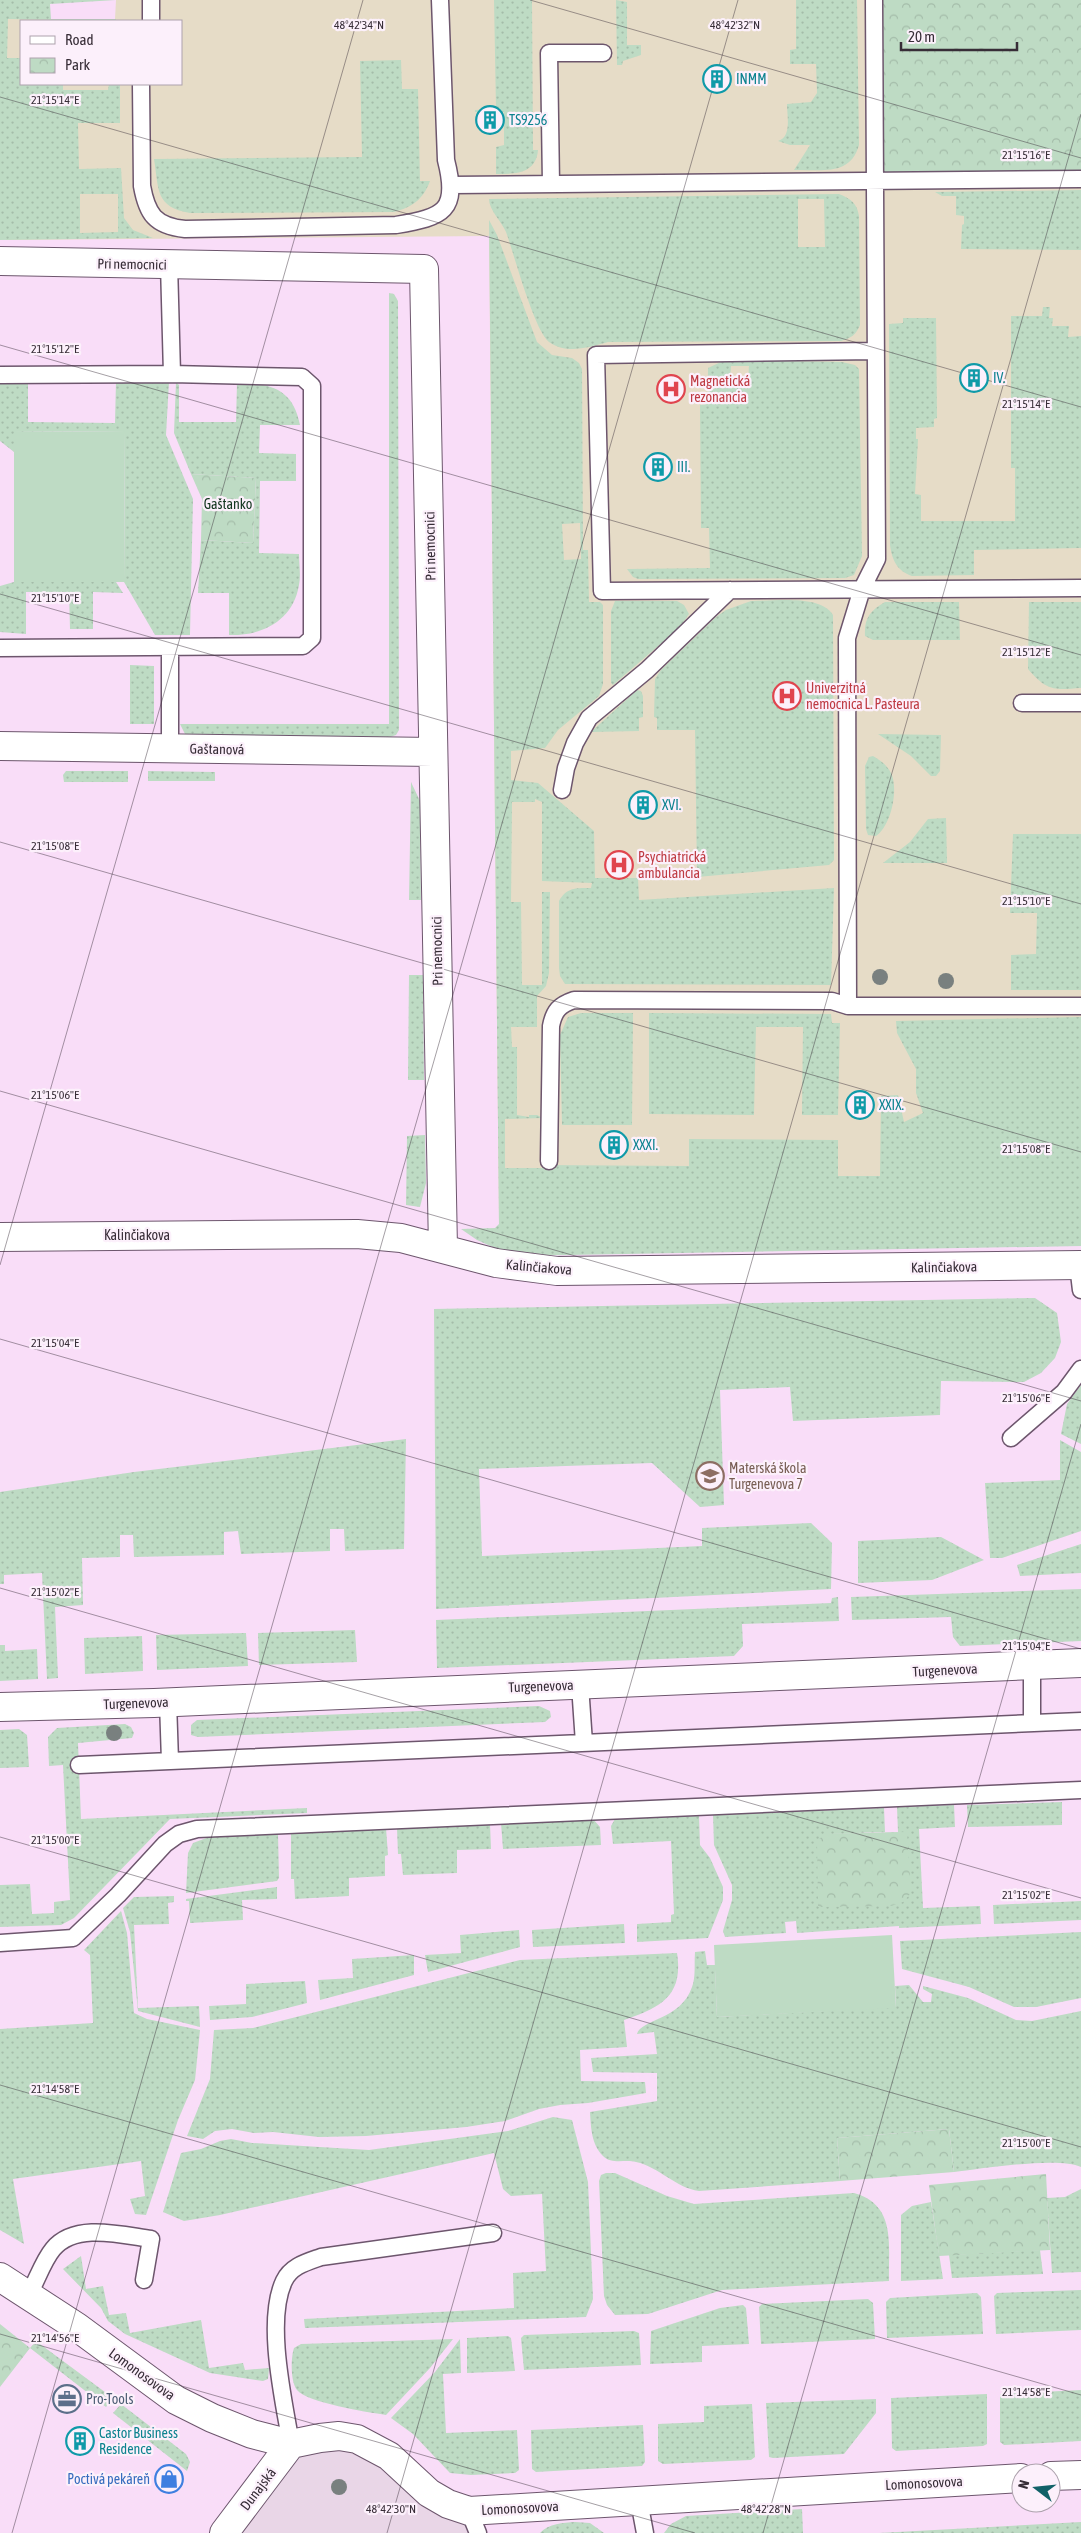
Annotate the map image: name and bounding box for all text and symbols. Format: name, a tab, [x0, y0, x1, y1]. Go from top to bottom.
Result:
text: 48°42'34"N	[334, 18, 384, 32]
text: 48°42'32"N	[710, 18, 760, 32]
legend	[20, 20, 182, 85]
scale bar	[901, 20, 1017, 52]
text: 20 m	[908, 28, 935, 45]
text: Road	[65, 31, 94, 48]
text: Park	[65, 56, 90, 73]
building icon: INMM	[702, 64, 732, 94]
place label: INMM	[736, 71, 767, 87]
text: 21°15'14"E	[31, 93, 79, 107]
building icon: TS9256	[475, 105, 505, 135]
place label: TS9256	[509, 112, 548, 128]
text: 21°15'16"E	[1002, 148, 1050, 162]
street label: Pri nemocnici	[97, 255, 167, 273]
text: 21°15'12"E	[31, 342, 79, 356]
building icon: IV.	[959, 363, 989, 393]
place label: IV.	[993, 370, 1005, 386]
place label: Magnetická rezonancia	[690, 373, 750, 405]
hospital icon: Magnetická rezonancia	[656, 374, 686, 404]
text: 21°15'14"E	[1002, 397, 1050, 411]
building icon: III.	[643, 452, 673, 482]
place label: III.	[677, 459, 690, 475]
park label: Gaštanko	[204, 496, 252, 512]
street label: Pri nemocnici	[421, 511, 439, 581]
text: 21°15'10"E	[31, 591, 79, 605]
text: 21°15'12"E	[1002, 645, 1050, 659]
place label: Univerzitná nemocnica L. Pasteura	[806, 680, 920, 712]
hospital icon: Univerzitná nemocnica L. Pasteura	[772, 681, 802, 711]
street label: Gaštanová	[189, 741, 245, 757]
building icon: XVI.	[628, 790, 658, 820]
place label: XVI.	[662, 797, 681, 813]
text: 21°15'08"E	[31, 839, 79, 853]
place label: Psychiatrická ambulancia	[638, 849, 706, 881]
hospital icon: Psychiatrická ambulancia	[604, 850, 634, 880]
text: 21°15'10"E	[1002, 894, 1050, 908]
street label: Pri nemocnici	[428, 916, 446, 986]
text: 21°15'06"E	[31, 1088, 79, 1102]
building icon: XXIX.	[845, 1090, 875, 1120]
place label: XXIX.	[879, 1097, 904, 1113]
building icon: XXXI.	[599, 1130, 629, 1160]
place label: XXXI.	[633, 1137, 658, 1153]
text: 21°15'08"E	[1002, 1142, 1050, 1156]
street label: Kalinčiakova	[104, 1227, 170, 1243]
street label: Kalinčiakova	[505, 1256, 573, 1278]
street label: Kalinčiakova	[911, 1258, 977, 1276]
text: 21°15'04"E	[31, 1336, 79, 1350]
text: 21°15'06"E	[1002, 1391, 1050, 1405]
place label: Materská škola Turgenevova 7	[729, 1460, 806, 1492]
school or university icon: Materská škola Turgenevova 7	[695, 1461, 725, 1491]
text: 21°15'02"E	[31, 1585, 79, 1599]
text: 21°15'04"E	[1002, 1639, 1050, 1653]
street label: Turgenevova	[912, 1660, 978, 1680]
street label: Turgenevova	[508, 1677, 574, 1695]
street label: Turgenevova	[103, 1694, 169, 1712]
text: 21°15'00"E	[31, 1833, 79, 1847]
text: 21°15'02"E	[1002, 1888, 1050, 1902]
text: 21°14'58"E	[31, 2082, 79, 2096]
text: 21°15'00"E	[1002, 2136, 1050, 2150]
text: 21°14'56"E	[31, 2331, 79, 2345]
street label: Lomonosovova	[106, 2345, 178, 2403]
office icon: Pro-Tools	[52, 2384, 82, 2414]
text: 21°14'58"E	[1002, 2385, 1050, 2399]
place label: Pro-Tools	[86, 2391, 134, 2407]
place label: Castor Business Residence	[99, 2425, 178, 2457]
building icon: Castor Business Residence	[65, 2426, 95, 2456]
north arrow	[1011, 2463, 1061, 2513]
shop icon: Poctivá pekáreň	[154, 2464, 184, 2494]
street label: Dunajská	[237, 2465, 279, 2513]
place label: Poctivá pekáreň	[67, 2471, 150, 2487]
street label: Lomonosovova	[885, 2473, 963, 2493]
text: N	[1015, 2478, 1032, 2491]
street label: Lomonosovova	[481, 2498, 559, 2518]
text: 48°42'30"N	[366, 2502, 416, 2516]
text: 48°42'28"N	[741, 2502, 791, 2516]

